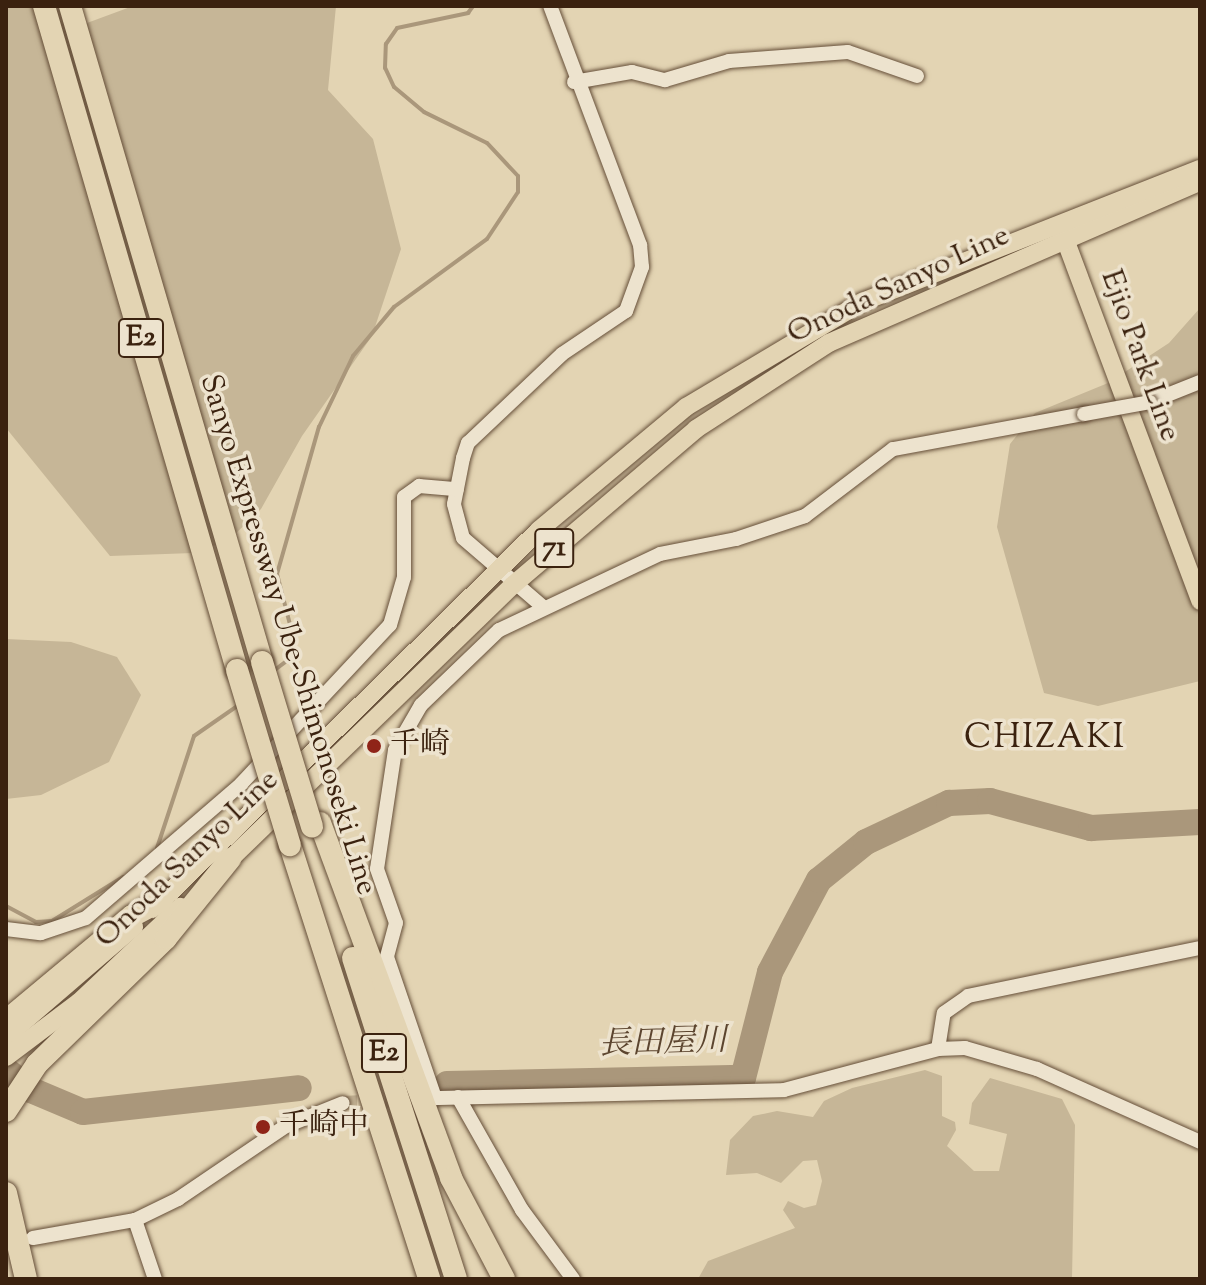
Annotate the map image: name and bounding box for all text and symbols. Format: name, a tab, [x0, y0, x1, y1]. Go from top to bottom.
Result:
street label: Onoda Sanyo Line	[782, 219, 1016, 353]
street label: Ejio Park Line	[1091, 266, 1187, 446]
road number: E2	[117, 314, 165, 362]
street label: Sanyo Expressway Ube-Shimonoseki Line	[191, 371, 383, 899]
road number: 71	[534, 524, 574, 572]
district label: CHIZAKI	[964, 719, 1126, 759]
place label: 千崎	[390, 728, 450, 764]
marker: 千崎	[365, 737, 383, 755]
street label: Onoda Sanyo Line	[89, 764, 287, 956]
water label: 長田屋川	[598, 1023, 728, 1065]
road number: E2	[360, 1029, 408, 1077]
place label: 千崎中	[279, 1109, 369, 1145]
marker: 千崎中	[254, 1118, 272, 1136]

